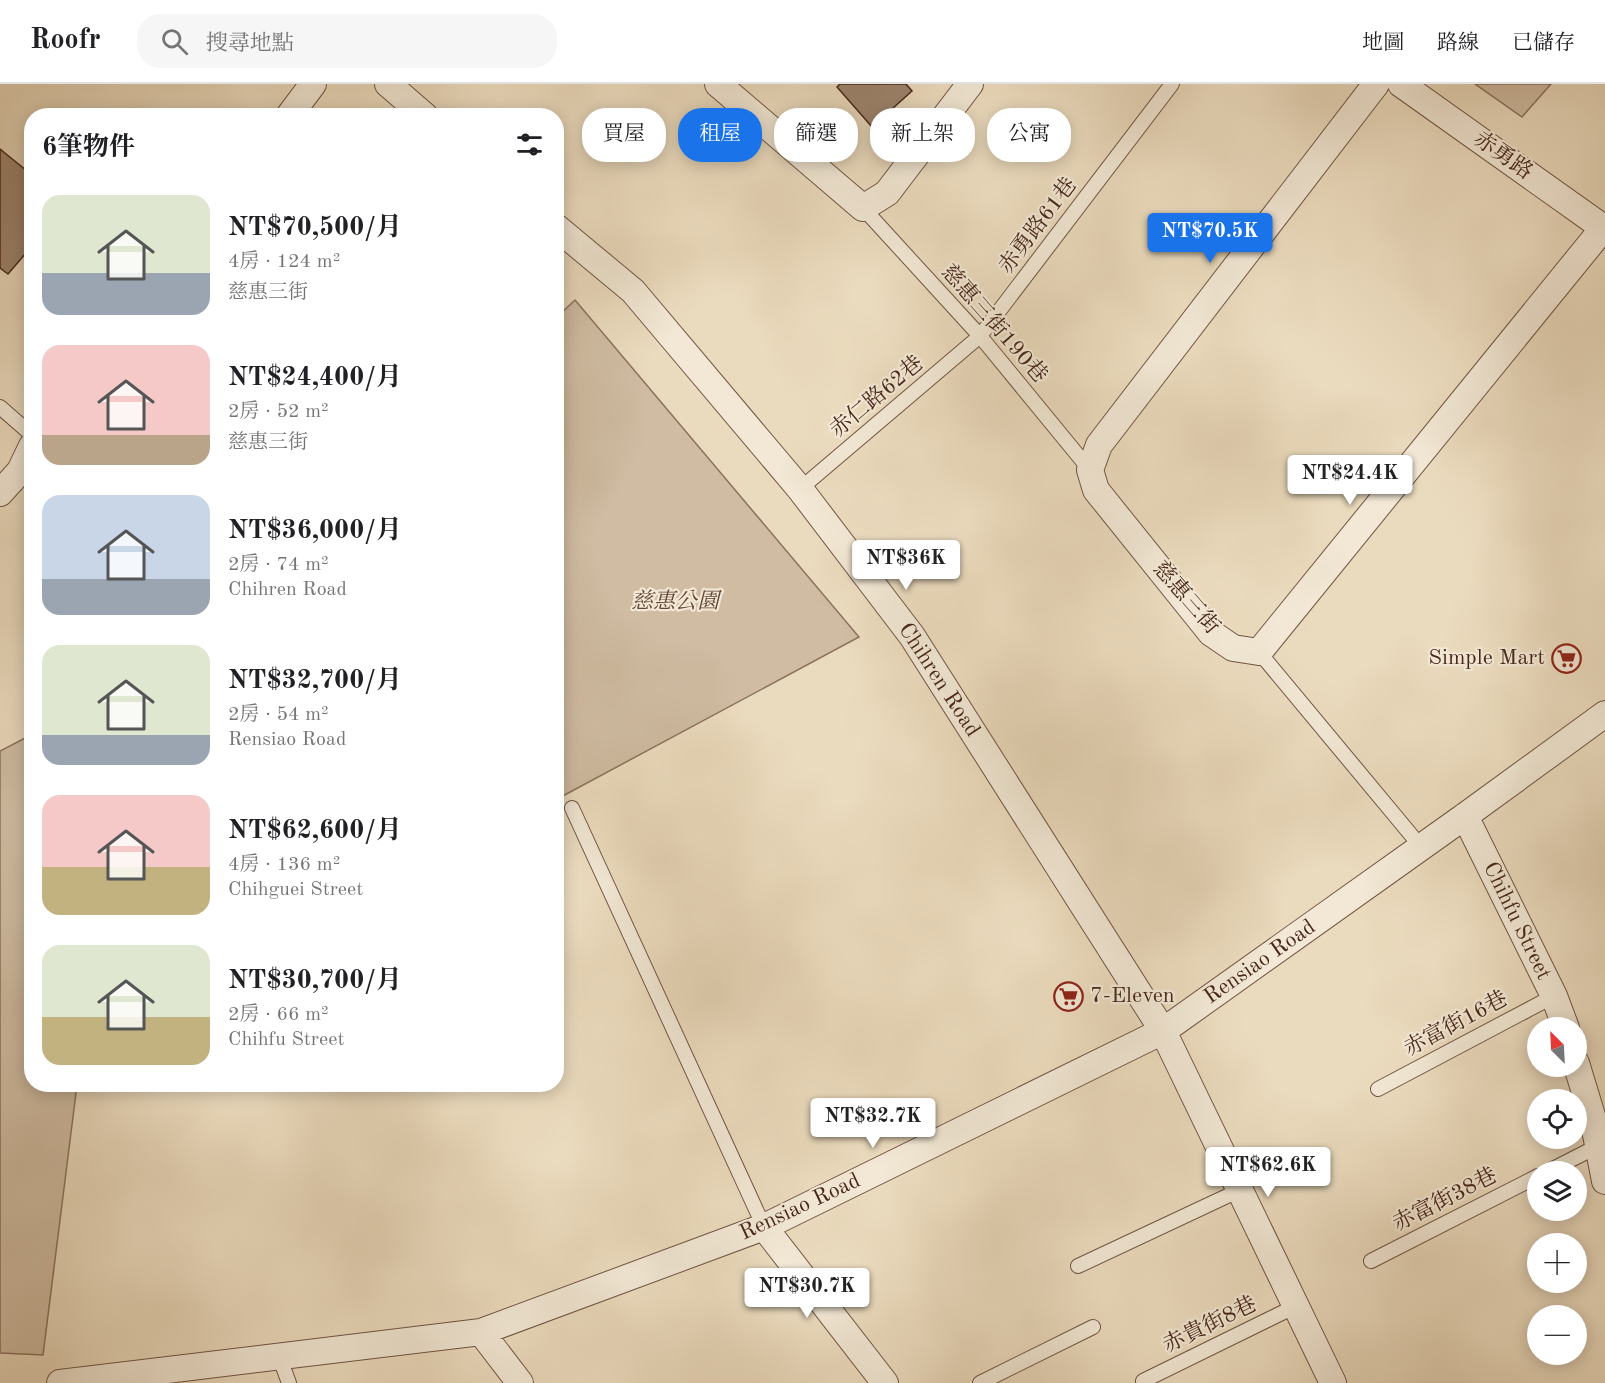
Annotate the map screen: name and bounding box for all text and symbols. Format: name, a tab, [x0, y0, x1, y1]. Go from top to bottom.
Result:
search box	[137, 14, 557, 68]
icon: search	[158, 25, 191, 58]
text: Roofr	[30, 27, 101, 55]
text: 搜尋地點	[206, 33, 294, 55]
text: 地圖	[1362, 33, 1404, 54]
text: 路線	[1437, 33, 1479, 54]
text: 已儲存	[1512, 33, 1575, 54]
chip: 買屋	[582, 108, 666, 162]
chip: 租屋	[678, 108, 762, 162]
chip: 篩選	[774, 108, 858, 162]
chip: 新上架	[870, 108, 975, 162]
chip: 公寓	[987, 108, 1071, 162]
street label: 赤勇路	[1470, 126, 1537, 184]
icon: filters	[513, 128, 546, 161]
text: 6筆物件	[42, 135, 135, 161]
street label: 赤勇路61巷	[993, 173, 1081, 278]
pin: NT$70.5K	[1148, 213, 1272, 264]
text: NT$70,500/月	[228, 215, 402, 241]
icon: home	[90, 219, 162, 291]
text: NT$70.5K	[1162, 222, 1259, 242]
text: 4房 · 124 m²	[228, 252, 340, 272]
street label: 慈惠三街190巷	[937, 260, 1052, 387]
text: 慈惠三街	[228, 283, 308, 303]
street label: 赤仁路62巷	[825, 351, 928, 442]
text: NT$24,400/月	[228, 365, 402, 391]
icon: home	[90, 369, 162, 441]
text: 2房 · 52 m²	[228, 402, 329, 422]
text: 慈惠三街	[228, 433, 308, 453]
pin: NT$24.4K	[1288, 455, 1412, 506]
text: NT$24.4K	[1302, 464, 1399, 484]
text: NT$36,000/月	[228, 518, 402, 544]
icon: home	[90, 519, 162, 591]
pin: NT$36K	[857, 540, 955, 591]
text: NT$36K	[866, 549, 946, 569]
text: 2房 · 74 m²	[228, 555, 329, 575]
street label: 慈惠三街	[1149, 556, 1225, 638]
text: Chihren Road	[228, 580, 347, 600]
park label: 慈惠公園	[631, 589, 722, 613]
street label: Chihren Road	[894, 619, 984, 741]
supermarket icon: Simple Mart	[1550, 642, 1582, 674]
place label: Simple Mart	[1428, 647, 1545, 669]
text: NT$32,700/月	[228, 668, 402, 694]
icon: home	[90, 669, 162, 741]
text: 2房 · 54 m²	[228, 705, 329, 725]
text: Rensiao Road	[228, 730, 346, 750]
text: NT$62,600/月	[228, 818, 402, 844]
icon: home	[90, 819, 162, 891]
text: 4房 · 136 m²	[228, 855, 340, 875]
street label: Chihfu Street	[1479, 859, 1555, 983]
text: Chihguei Street	[228, 880, 363, 900]
street label: Rensiao Road	[1200, 916, 1320, 1008]
text: NT$30,700/月	[228, 968, 402, 994]
icon: home	[90, 969, 162, 1041]
supermarket icon: 7-Eleven	[1053, 980, 1085, 1012]
place label: 7-Eleven	[1090, 985, 1175, 1007]
street label: 赤富街16巷	[1400, 986, 1511, 1060]
text: 2房 · 66 m²	[228, 1005, 329, 1025]
north arrow	[1527, 1017, 1587, 1077]
map controls	[1527, 1017, 1587, 1365]
text: Chihfu Street	[228, 1030, 344, 1050]
button: locate	[1527, 1089, 1587, 1149]
pin: NT$32.7K	[811, 1098, 935, 1149]
text: NT$32.7K	[825, 1107, 922, 1127]
pin: NT$62.6K	[1206, 1147, 1330, 1198]
text: NT$62.6K	[1220, 1156, 1317, 1176]
button: layers	[1527, 1161, 1587, 1221]
street label: 赤富街38巷	[1389, 1163, 1501, 1236]
street label: Rensiao Road	[736, 1170, 864, 1244]
button: +	[1527, 1233, 1587, 1293]
pin: NT$30.7K	[745, 1268, 869, 1319]
text: NT$30.7K	[759, 1277, 856, 1297]
street label: 赤貴街8巷	[1159, 1291, 1260, 1357]
button: −	[1527, 1305, 1587, 1365]

